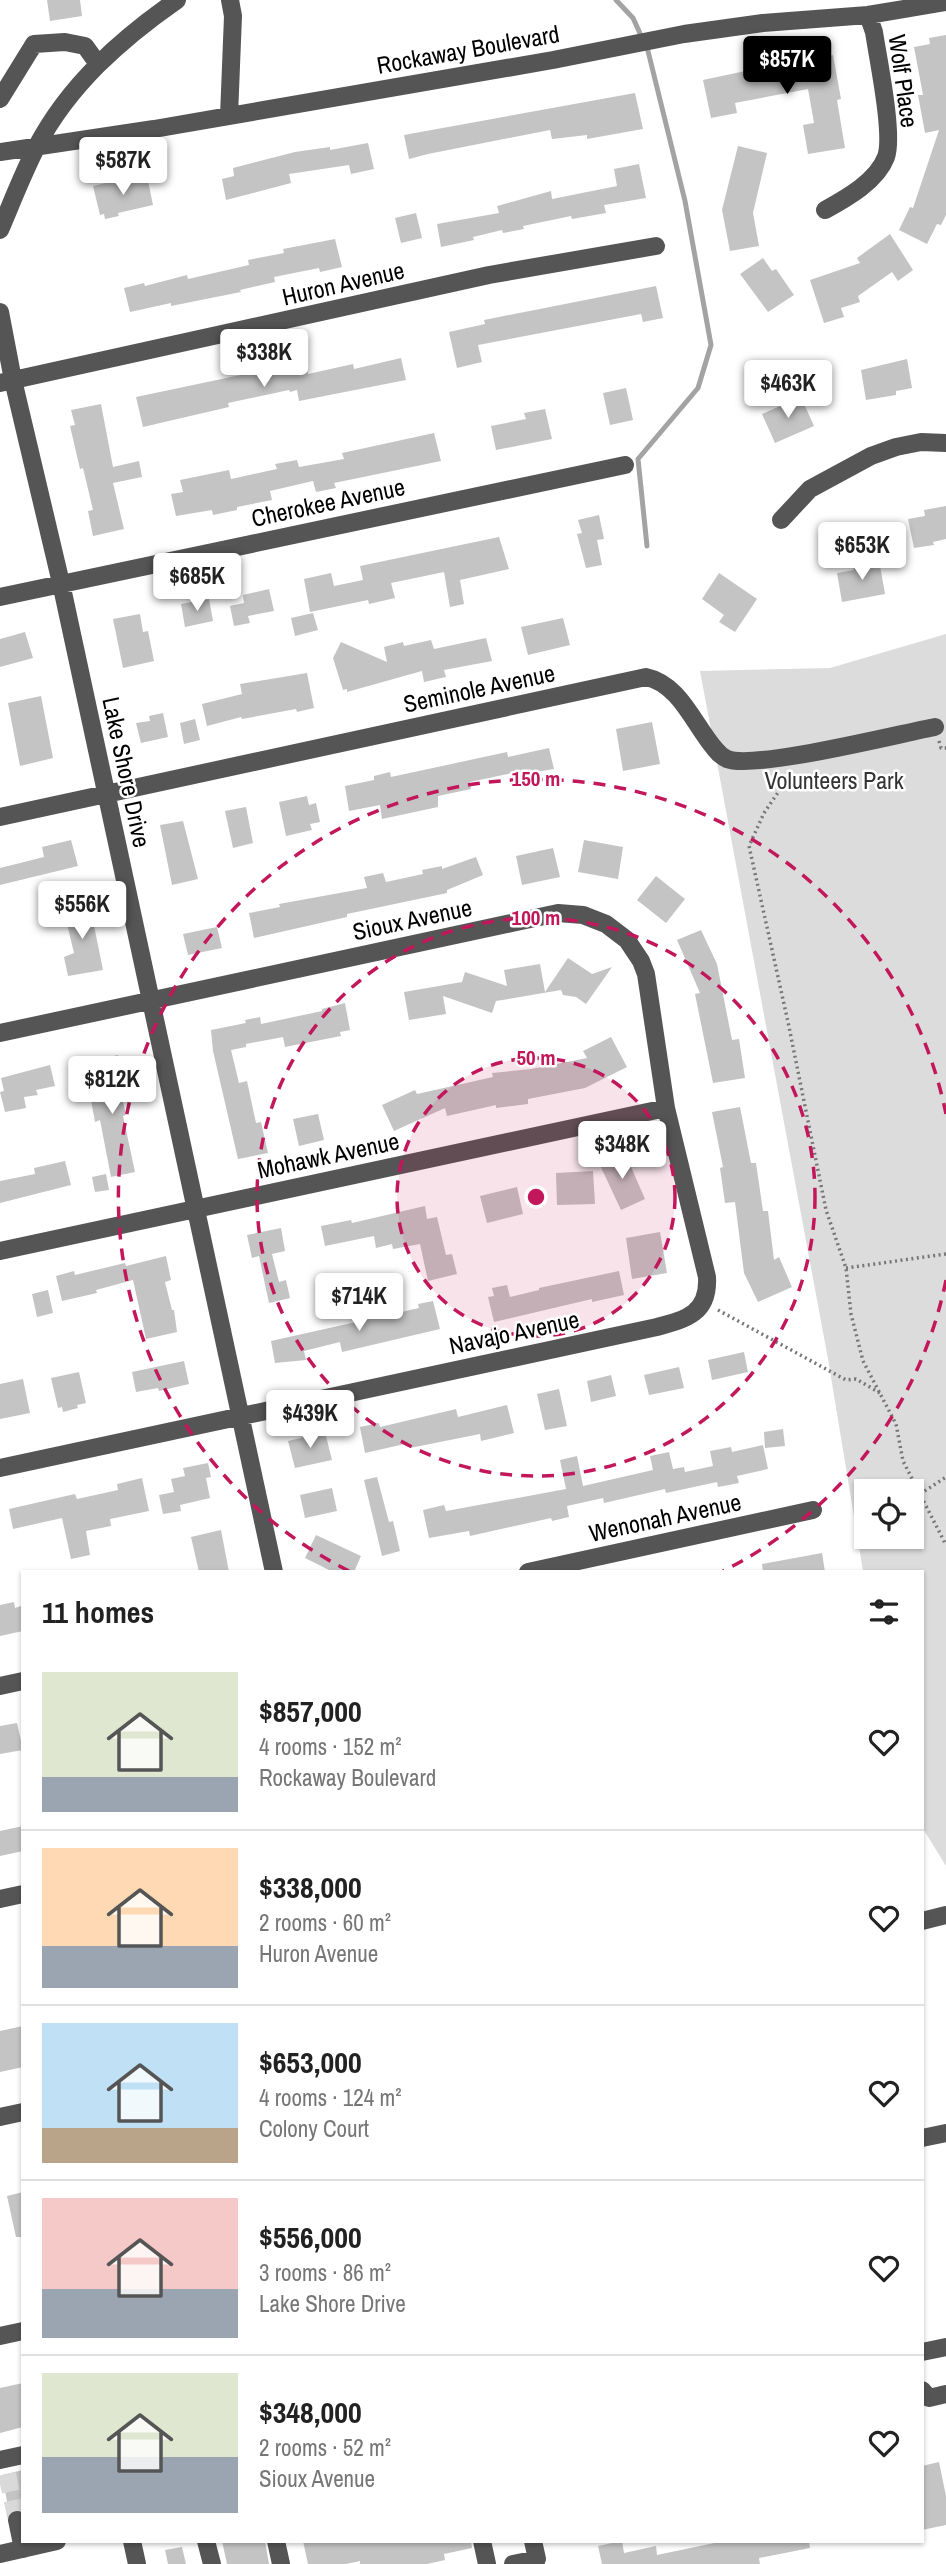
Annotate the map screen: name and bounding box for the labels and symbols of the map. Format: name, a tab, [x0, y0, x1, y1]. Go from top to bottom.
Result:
street label: Rockaway Boulevard	[374, 17, 562, 81]
street label: Wolf Place	[882, 32, 926, 130]
pin: $857K	[738, 36, 836, 96]
pin: $587K	[74, 138, 172, 197]
street label: Huron Avenue	[279, 253, 407, 313]
pin: $338K	[215, 330, 313, 389]
pin: $463K	[739, 360, 837, 420]
street label: Cherokee Avenue	[248, 470, 408, 534]
pin: $653K	[813, 522, 911, 582]
pin: $685K	[148, 554, 246, 613]
street label: Seminole Avenue	[400, 656, 558, 720]
street label: Lake Shore Drive	[95, 694, 159, 850]
text: 150 m	[512, 764, 560, 793]
park label: Volunteers Park	[765, 764, 904, 796]
pin: $556K	[33, 881, 131, 941]
street label: Sioux Avenue	[349, 891, 475, 947]
text: 100 m	[512, 903, 560, 932]
text: 50 m	[516, 1043, 556, 1072]
pin: $812K	[63, 1056, 161, 1116]
pin: $348K	[573, 1122, 671, 1181]
street label: Mohawk Avenue	[254, 1124, 402, 1186]
centre of rings	[524, 1185, 548, 1209]
pin: $714K	[310, 1274, 408, 1333]
street label: Navajo Avenue	[446, 1303, 582, 1361]
pin: $439K	[261, 1390, 359, 1450]
street label: Wenonah Avenue	[586, 1485, 744, 1549]

